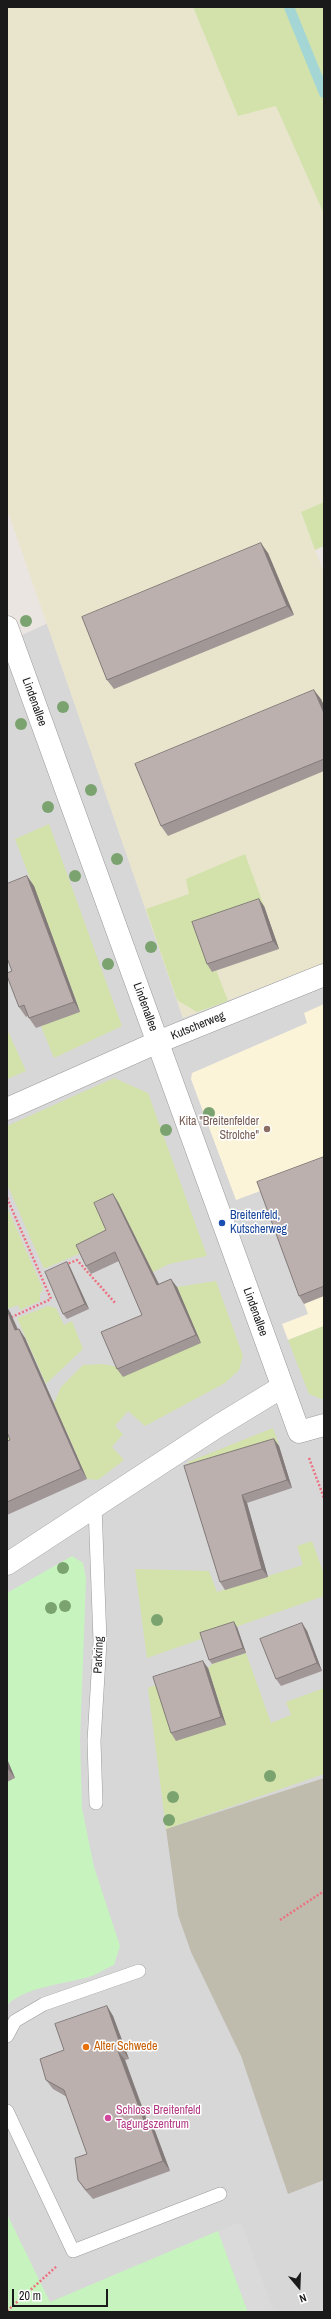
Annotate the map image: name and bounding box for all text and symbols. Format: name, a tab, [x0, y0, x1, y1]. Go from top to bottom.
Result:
street label: Lindenallee	[19, 676, 49, 728]
street label: Lindenallee	[130, 981, 160, 1033]
street label: Kutscherweg	[169, 1009, 227, 1043]
place label: Kita "Breitenfelder Strolche"	[179, 1115, 259, 1143]
marker: Kita "Breitenfelder Strolche"	[262, 1124, 272, 1134]
place label: Breitenfeld, Kutscherweg	[230, 1209, 287, 1237]
marker: Breitenfeld, Kutscherweg	[217, 1218, 227, 1228]
street label: Lindenallee	[240, 1286, 270, 1338]
street label: Parkring	[91, 1636, 107, 1674]
place label: Alter Schwede	[94, 2040, 157, 2054]
marker: Alter Schwede	[81, 2042, 91, 2052]
place label: Schloss Breitenfeld Tagungszentrum	[116, 2104, 201, 2132]
marker: Schloss Breitenfeld Tagungszentrum	[103, 2113, 113, 2123]
north arrow	[279, 2267, 319, 2307]
scale bar	[14, 2281, 110, 2307]
text: 20 m	[19, 2288, 41, 2304]
text: N	[298, 2291, 308, 2306]

